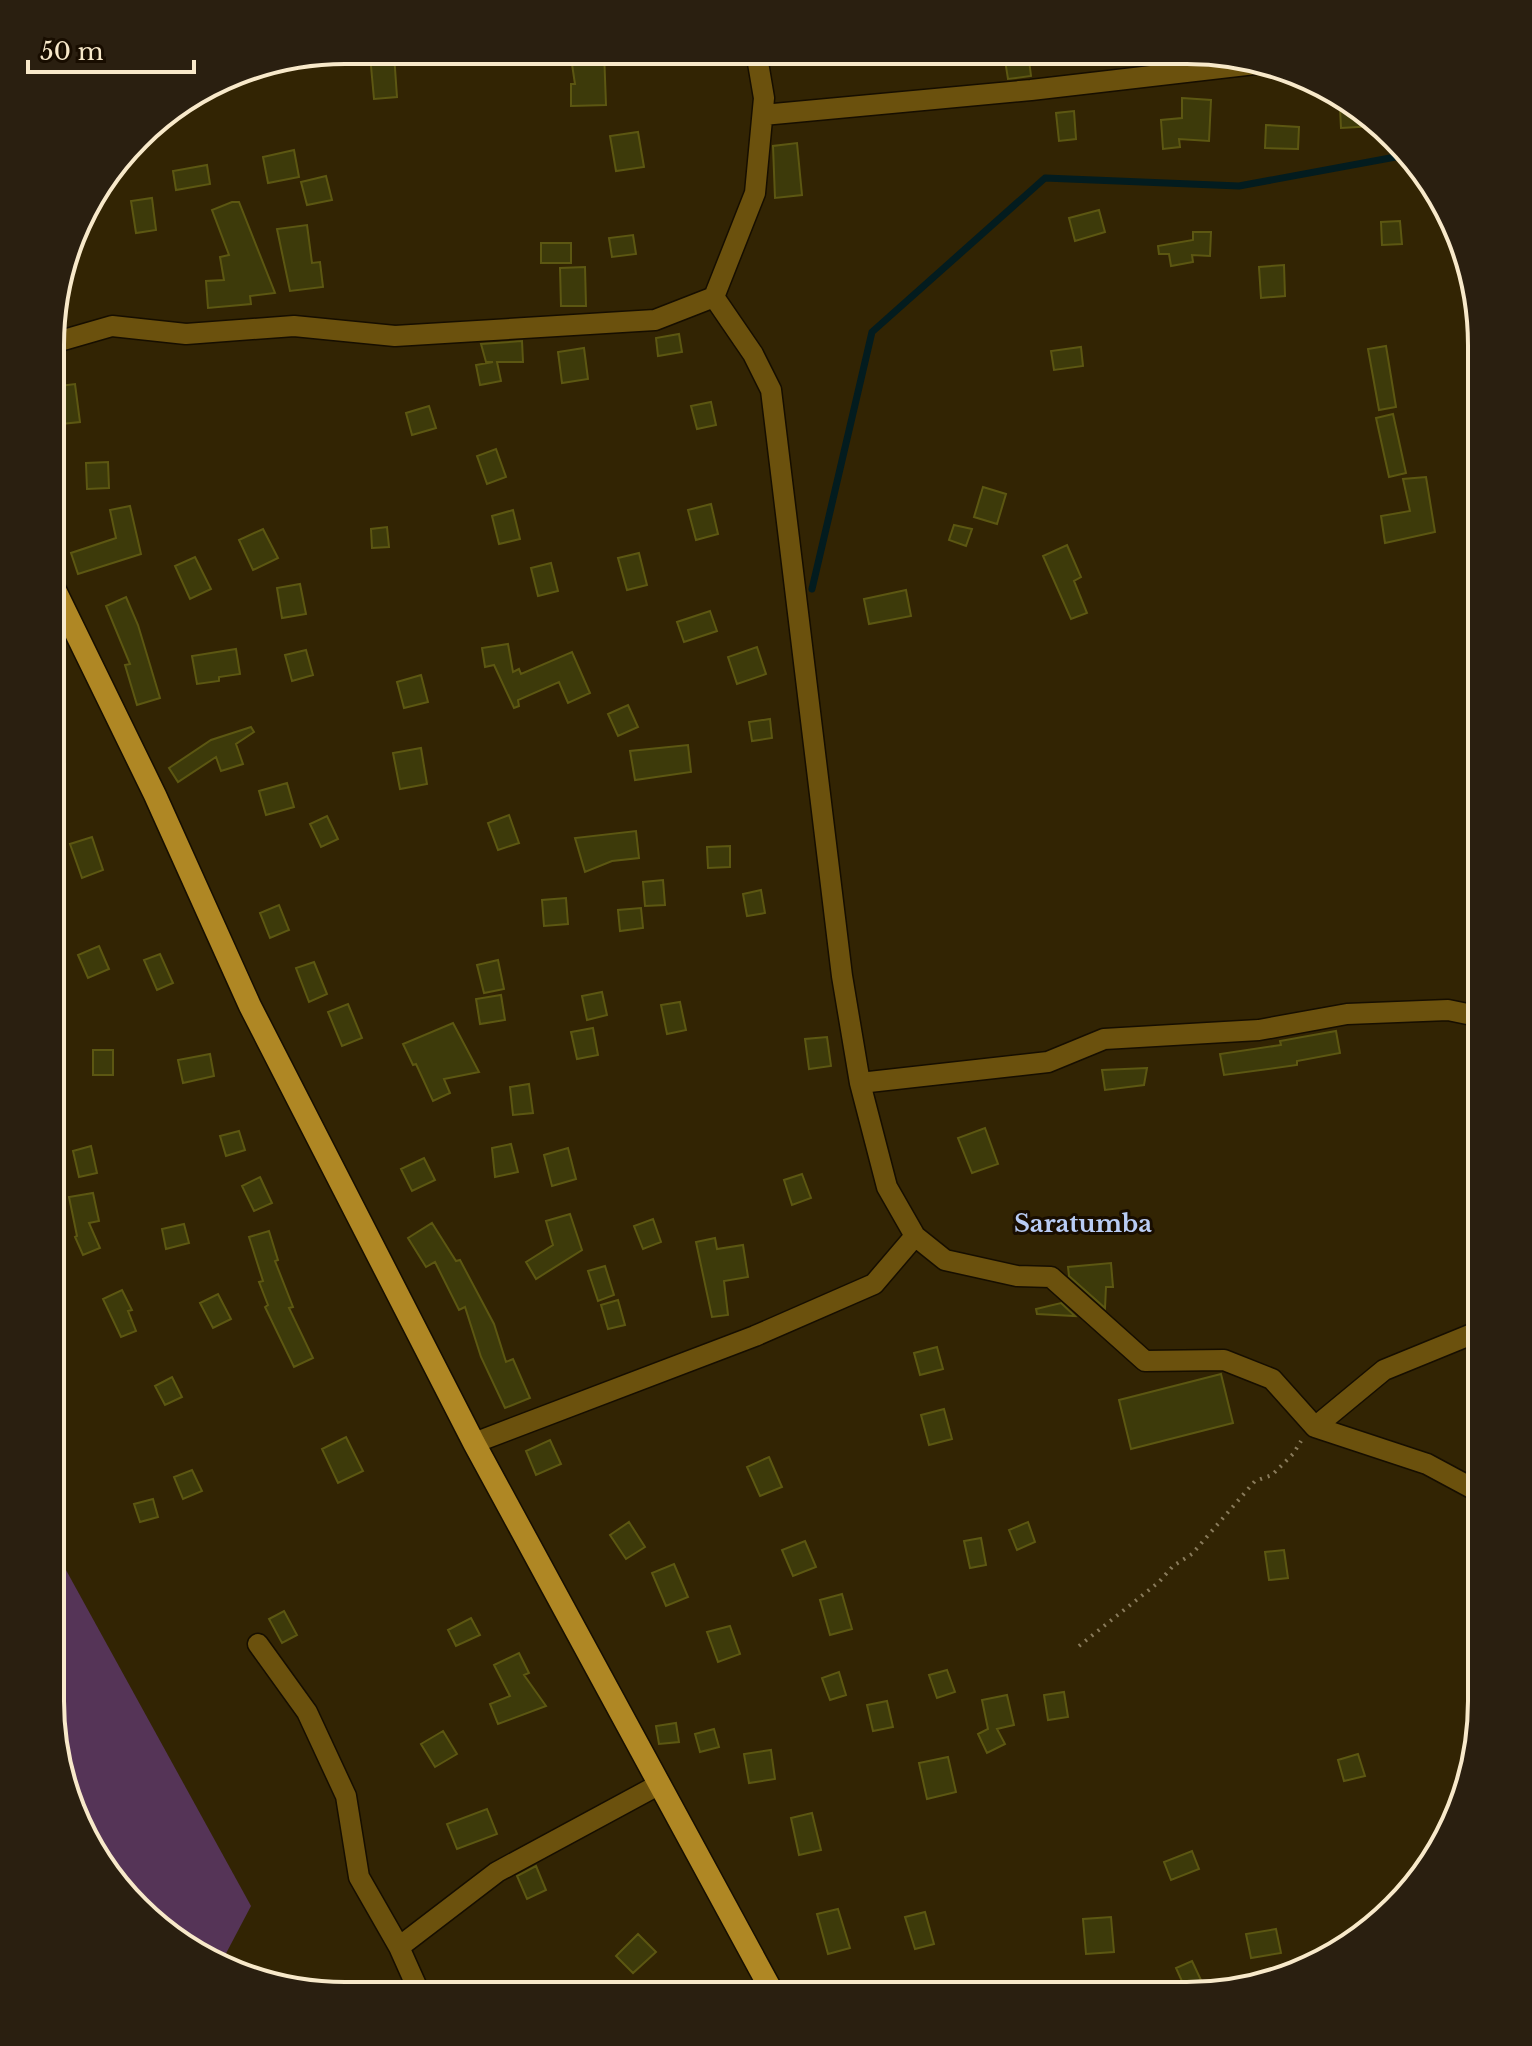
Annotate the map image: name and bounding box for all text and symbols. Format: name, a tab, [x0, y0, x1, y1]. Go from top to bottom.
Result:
scale bar	[28, 24, 194, 74]
text: 50 m	[40, 37, 104, 66]
district label: Saratumba	[1014, 1209, 1152, 1238]

